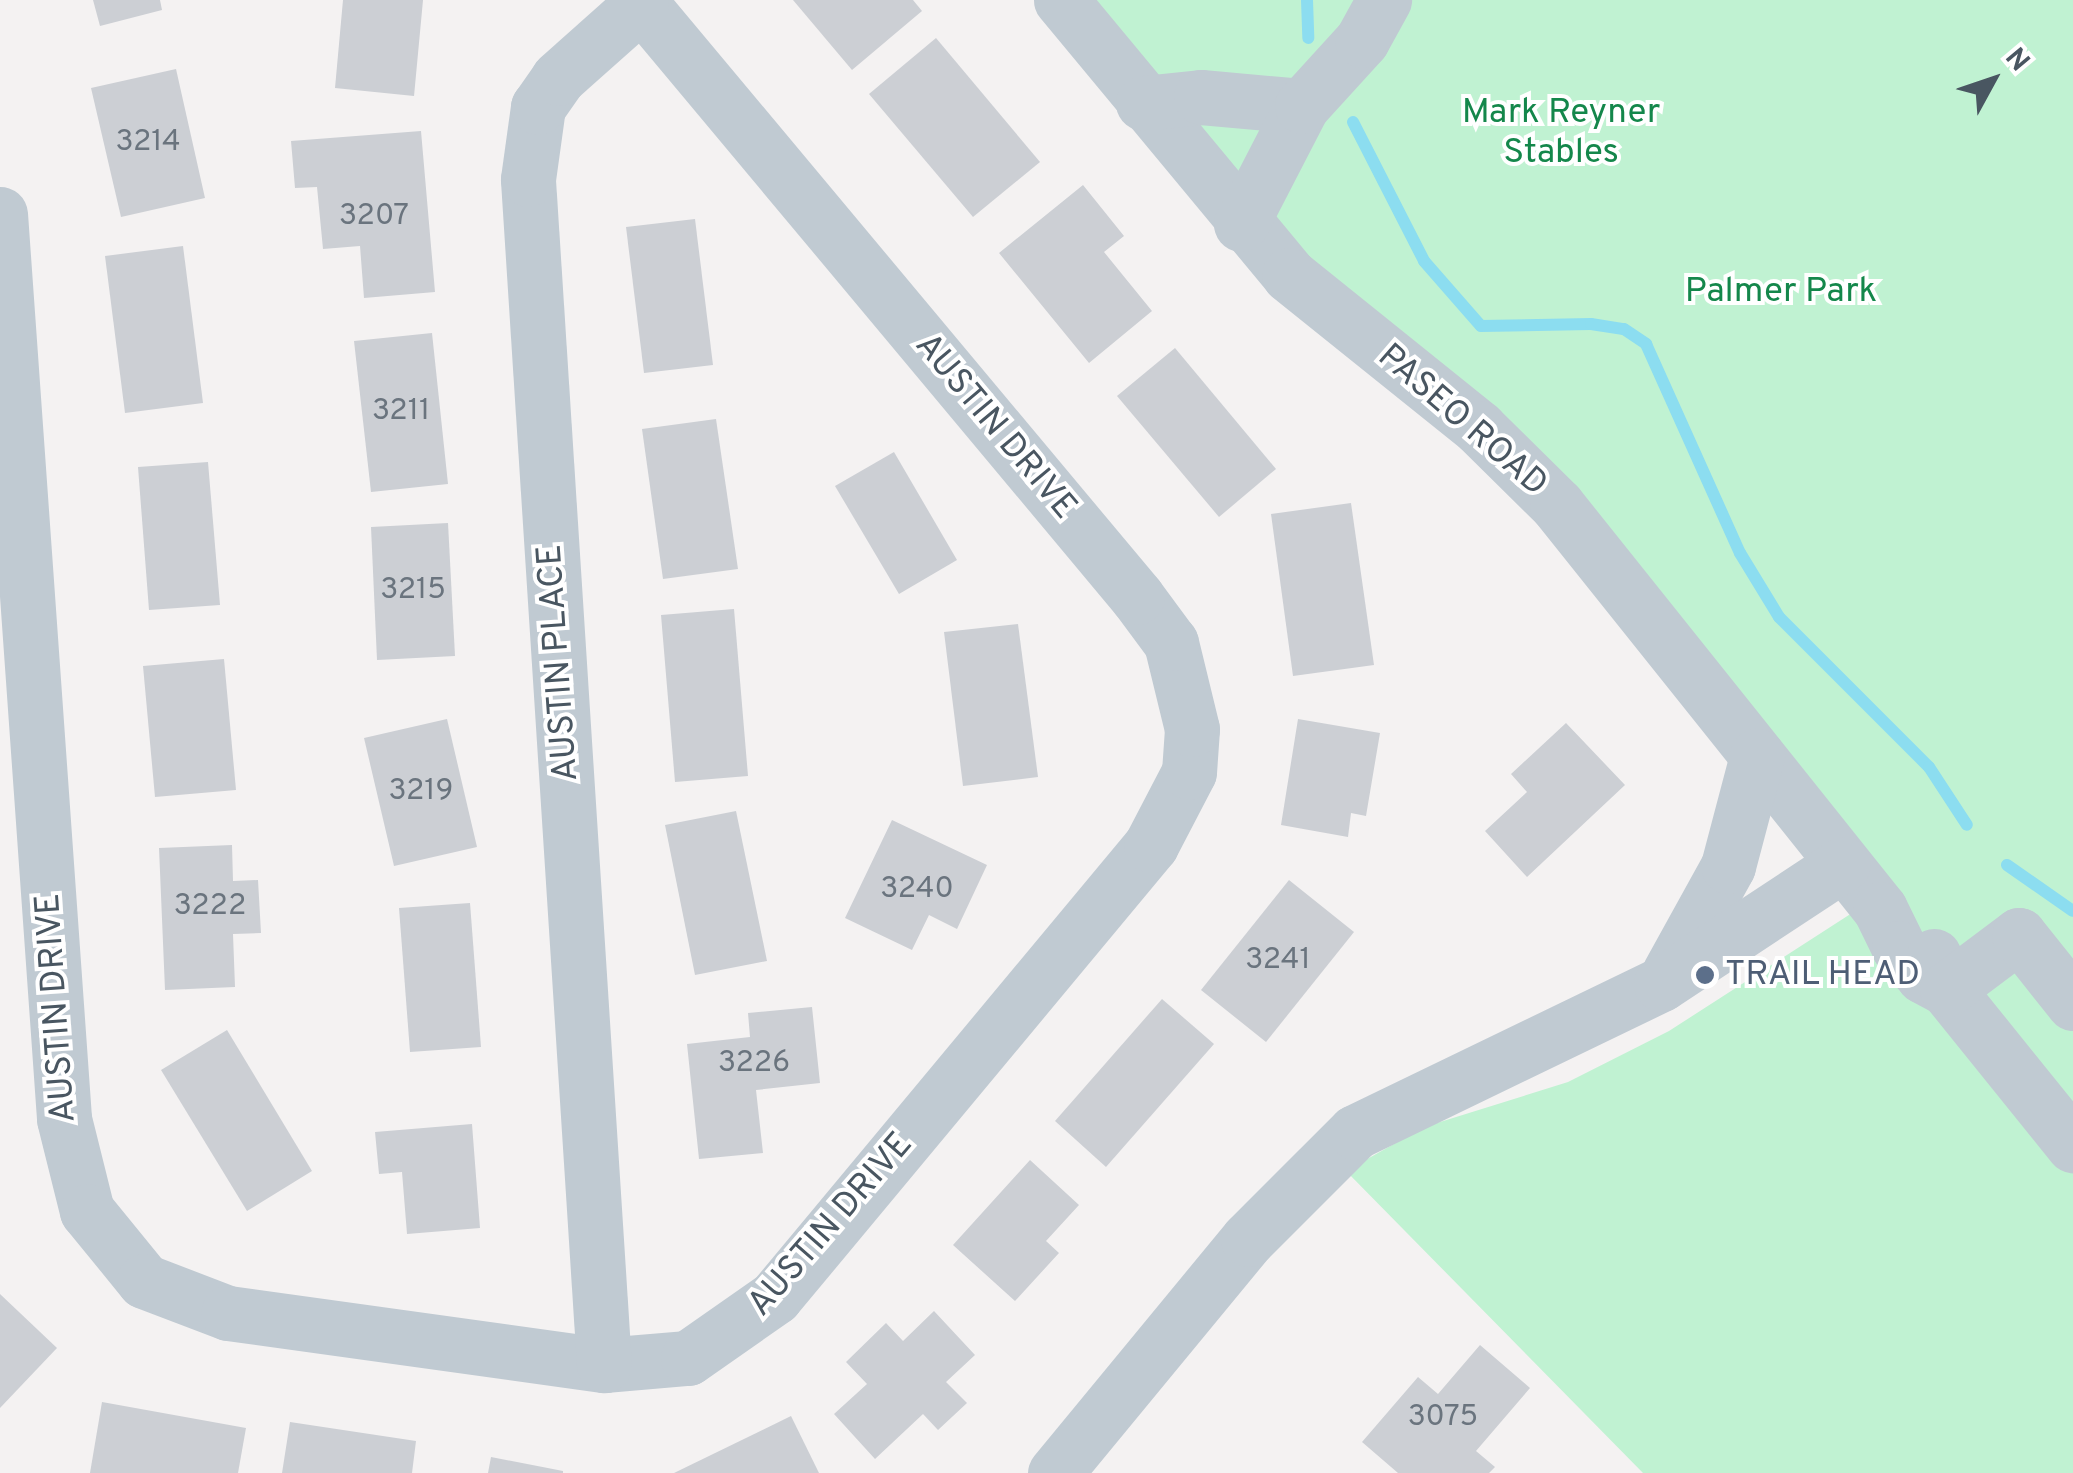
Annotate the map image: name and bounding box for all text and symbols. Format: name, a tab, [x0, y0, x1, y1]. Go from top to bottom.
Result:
north arrow	[1943, 30, 2043, 130]
text: N	[1996, 41, 2036, 80]
park label: Mark Reyner Stables	[1462, 92, 1660, 174]
house number: 3214	[115, 125, 181, 161]
house number: 3207	[339, 199, 409, 235]
park label: Palmer Park	[1685, 271, 1877, 313]
street label: AUSTIN DRIVE	[905, 326, 1085, 528]
street label: PASEO ROAD	[1369, 336, 1555, 506]
house number: 3211	[372, 394, 430, 430]
street label: AUSTIN PLACE	[530, 543, 588, 783]
house number: 3215	[380, 573, 446, 609]
house number: 3219	[389, 774, 453, 810]
house number: 3240	[880, 872, 954, 908]
house number: 3222	[174, 889, 246, 925]
street label: AUSTIN DRIVE	[28, 892, 86, 1124]
house number: 3241	[1245, 943, 1311, 979]
place label: TRAIL HEAD	[1725, 954, 1921, 996]
marker: TRAIL HEAD	[1694, 964, 1716, 986]
house number: 3226	[718, 1046, 790, 1082]
street label: AUSTIN DRIVE	[740, 1125, 922, 1325]
house number: 3075	[1408, 1400, 1478, 1436]

